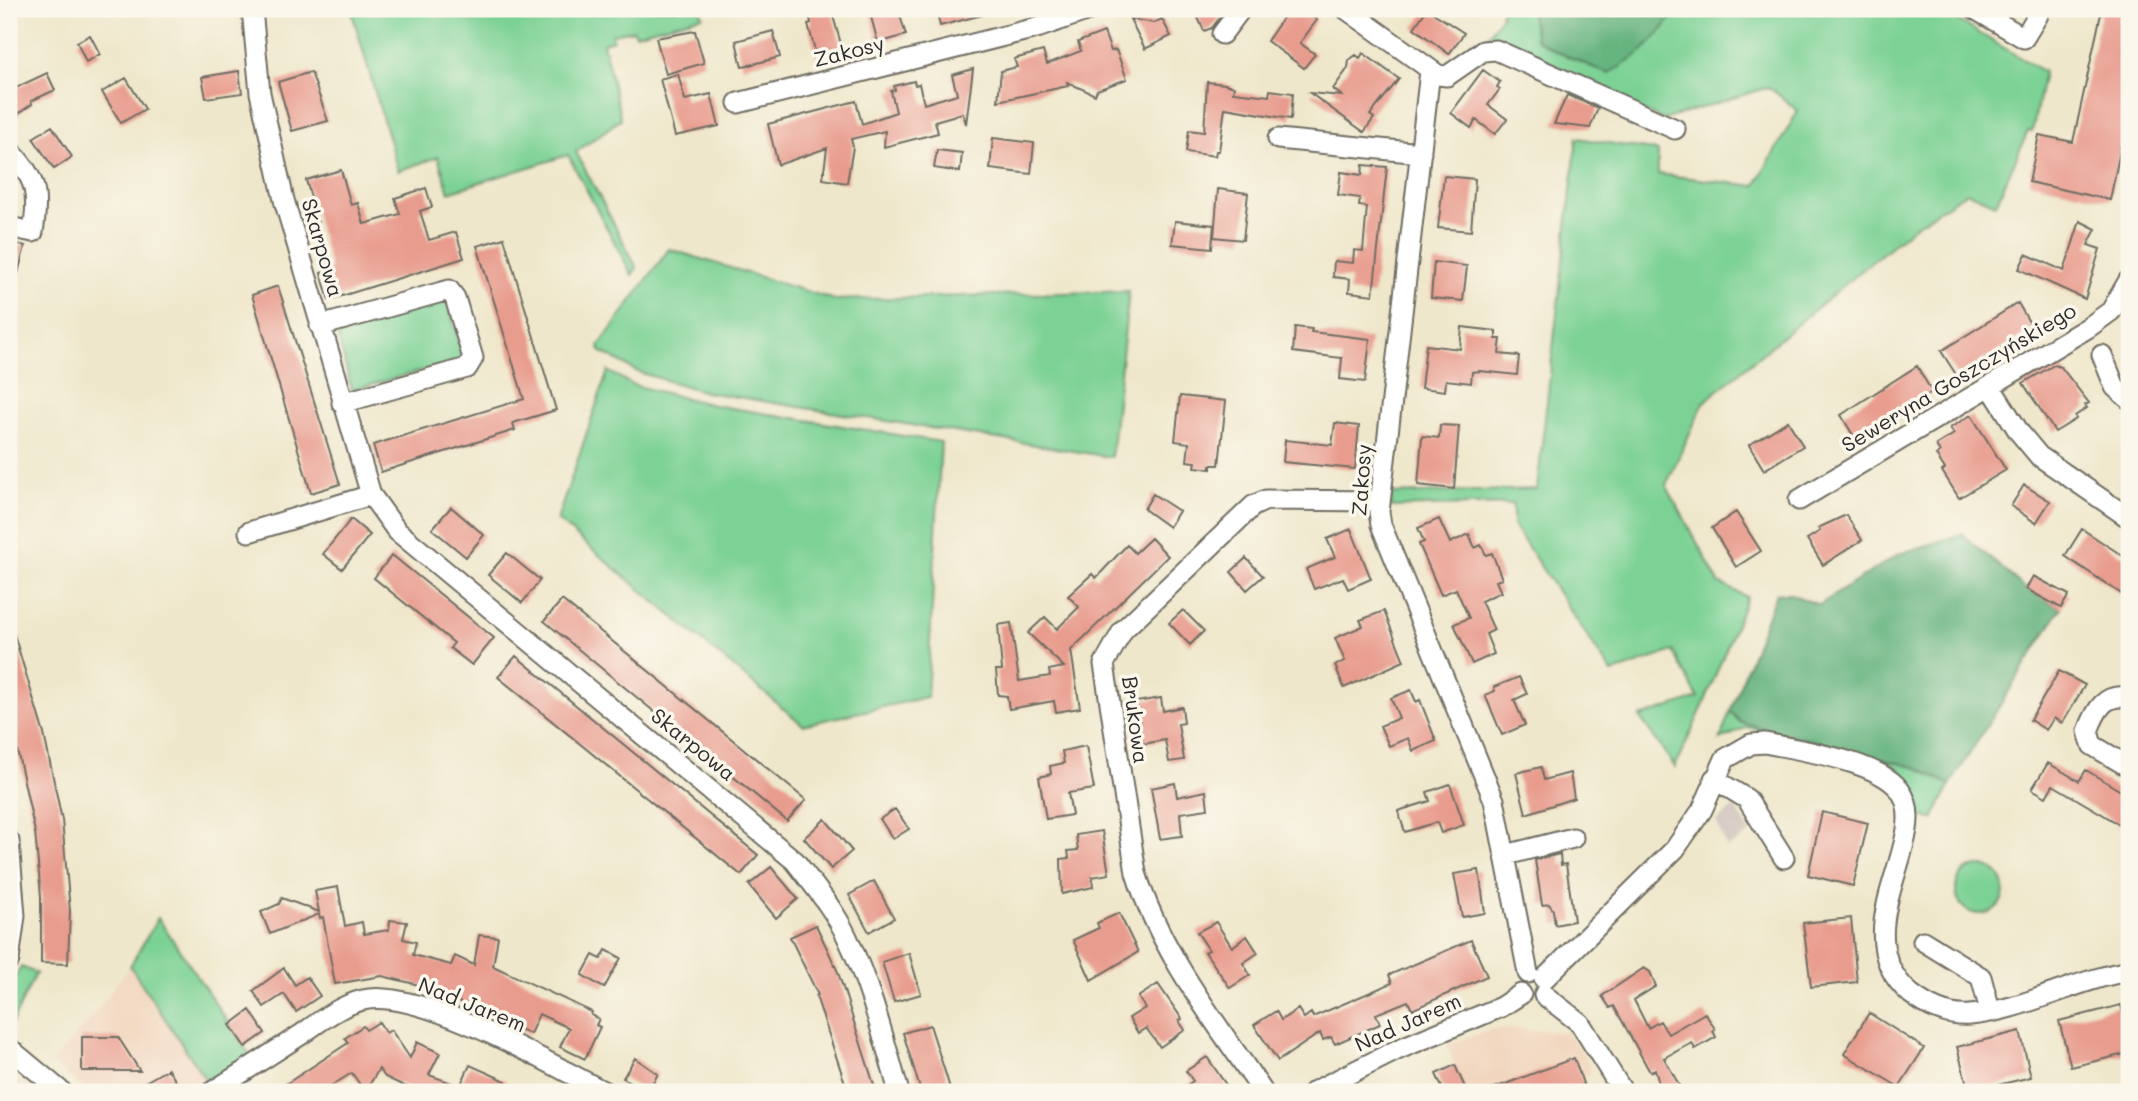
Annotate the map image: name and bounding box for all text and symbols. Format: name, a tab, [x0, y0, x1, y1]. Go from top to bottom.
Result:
street label: Zakosy	[810, 29, 887, 72]
street label: Skarpowa	[296, 195, 350, 300]
street label: Seweryna Goszczyńskiego	[1836, 296, 2080, 458]
street label: Zakosy	[1345, 443, 1376, 517]
street label: Brukowa	[1117, 674, 1156, 765]
street label: Skarpowa	[646, 701, 742, 786]
street label: Nad Jarem	[415, 970, 530, 1037]
street label: Nad Jarem	[1350, 986, 1465, 1057]

